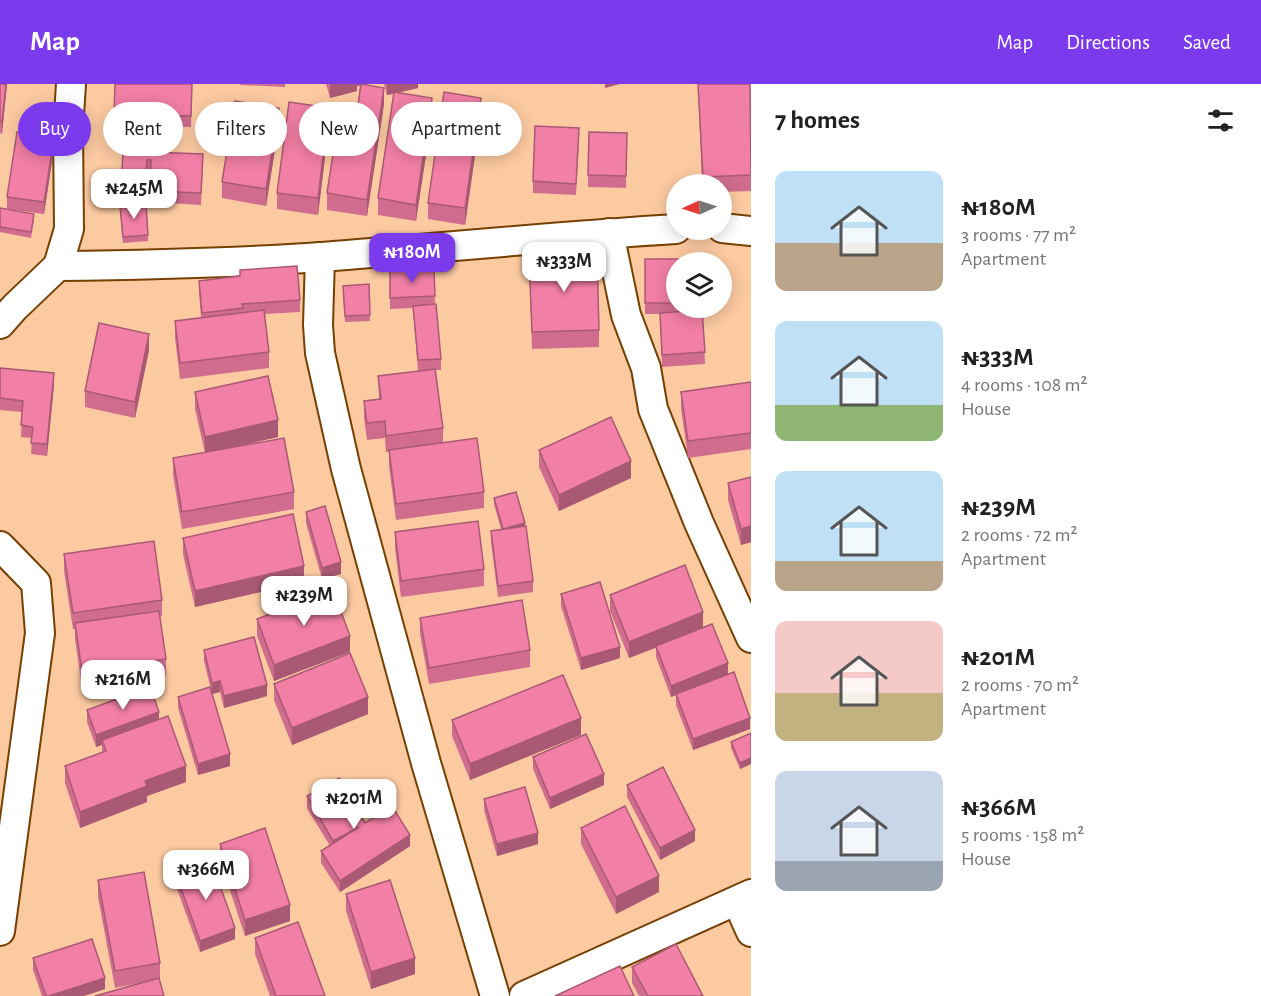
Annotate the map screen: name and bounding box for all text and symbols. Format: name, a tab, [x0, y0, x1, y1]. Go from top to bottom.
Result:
text: Map	[30, 28, 80, 56]
text: Map	[997, 32, 1033, 53]
text: Directions	[1066, 32, 1150, 53]
text: Saved	[1183, 32, 1231, 53]
chip: Buy	[18, 102, 91, 156]
chip: Rent	[103, 102, 183, 156]
chip: Filters	[195, 102, 287, 156]
chip: New	[299, 102, 379, 156]
chip: Apartment	[391, 102, 522, 156]
icon: filters	[1204, 104, 1237, 137]
text: 7 homes	[775, 107, 860, 133]
pin: ₦245M	[92, 169, 176, 220]
north arrow	[666, 174, 732, 240]
map controls	[666, 174, 732, 318]
text: ₦245M	[105, 178, 163, 198]
text: ₦180M	[961, 194, 1036, 220]
icon: home	[823, 195, 895, 267]
text: 3 rooms · 77 m²	[961, 225, 1076, 245]
pin: ₦180M	[370, 233, 454, 284]
text: ₦180M	[383, 242, 441, 262]
pin: ₦333M	[522, 242, 606, 293]
text: Apartment	[961, 249, 1046, 269]
text: ₦333M	[536, 251, 592, 271]
button: layers	[666, 252, 732, 318]
text: ₦333M	[961, 344, 1034, 370]
icon: home	[823, 345, 895, 417]
text: 4 rooms · 108 m²	[961, 375, 1088, 395]
text: House	[961, 399, 1011, 419]
text: ₦239M	[961, 494, 1036, 520]
icon: home	[823, 495, 895, 567]
text: 2 rooms · 72 m²	[961, 525, 1078, 545]
text: Apartment	[961, 549, 1046, 569]
pin: ₦239M	[262, 576, 346, 627]
text: ₦239M	[275, 585, 333, 605]
text: ₦201M	[961, 644, 1035, 670]
icon: home	[823, 645, 895, 717]
pin: ₦216M	[81, 660, 165, 711]
text: ₦216M	[95, 669, 151, 689]
text: 2 rooms · 70 m²	[961, 675, 1079, 695]
text: Apartment	[961, 699, 1046, 719]
pin: ₦201M	[312, 779, 396, 830]
text: ₦201M	[325, 788, 383, 808]
text: ₦366M	[961, 794, 1036, 820]
icon: home	[823, 795, 895, 867]
text: 5 rooms · 158 m²	[961, 825, 1084, 845]
text: House	[961, 849, 1011, 869]
pin: ₦366M	[164, 850, 248, 901]
text: ₦366M	[177, 859, 235, 879]

